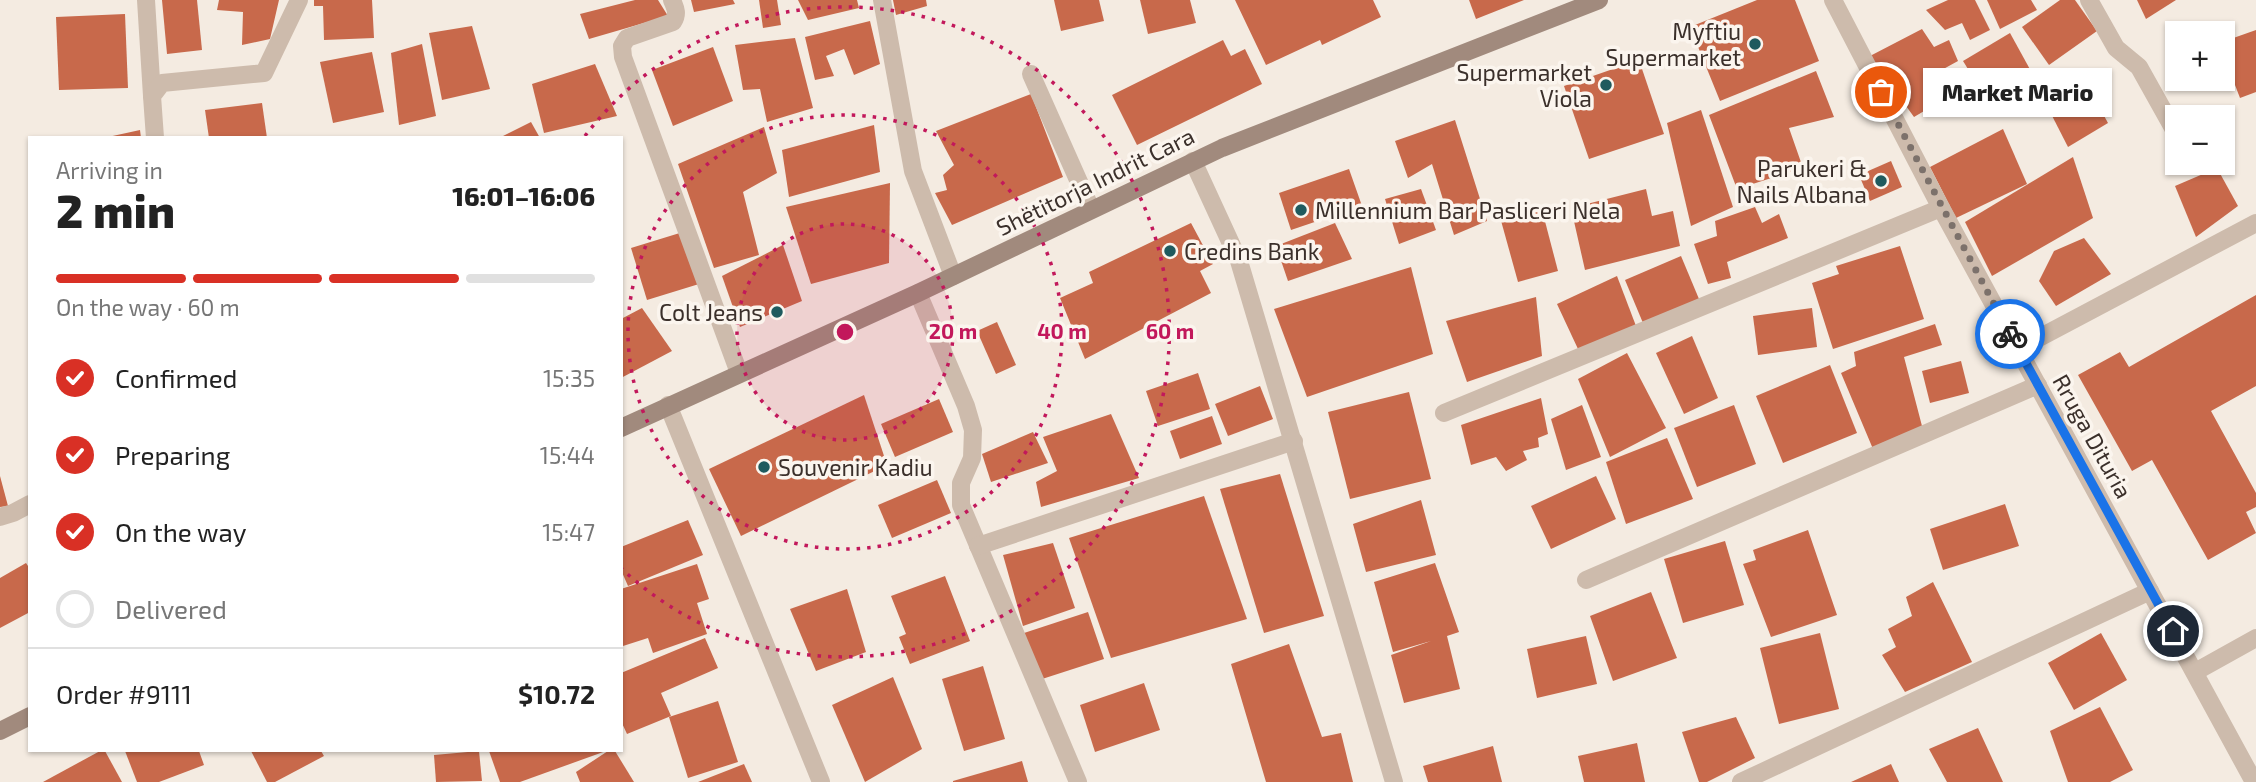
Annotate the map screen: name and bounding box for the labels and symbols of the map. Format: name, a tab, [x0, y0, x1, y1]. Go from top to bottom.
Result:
place label: Myftiu Supermarket	[1606, 17, 1741, 71]
marker: Myftiu Supermarket	[1747, 36, 1763, 52]
place label: Supermarket Viola	[1457, 58, 1592, 112]
pin	[1851, 62, 1911, 122]
callout: Market Mario	[1923, 68, 2112, 116]
marker: Supermarket Viola	[1598, 77, 1614, 93]
street label: Shëtitorja Indrit Cara	[992, 121, 1198, 241]
place label: Parukeri & Nails Albana	[1736, 154, 1867, 208]
marker: Parukeri & Nails Albana	[1873, 173, 1889, 189]
place label: Millennium Bar Pasliceri Nela	[1315, 196, 1620, 224]
marker: Millennium Bar Pasliceri Nela	[1293, 202, 1309, 218]
place label: Credins Bank	[1184, 237, 1320, 265]
marker: Credins Bank	[1162, 243, 1178, 259]
place label: Colt Jeans	[659, 298, 763, 326]
courier	[1975, 299, 2045, 369]
marker: Colt Jeans	[769, 304, 785, 320]
text: 20 m	[929, 318, 977, 343]
text: 40 m	[1037, 318, 1087, 343]
text: 60 m	[1146, 318, 1194, 343]
centre of rings	[833, 320, 857, 344]
street label: Rruga Dituria	[2047, 369, 2139, 503]
place label: Souvenir Kadiu	[778, 453, 933, 481]
marker: Souvenir Kadiu	[756, 459, 772, 475]
pin	[2143, 601, 2203, 661]

